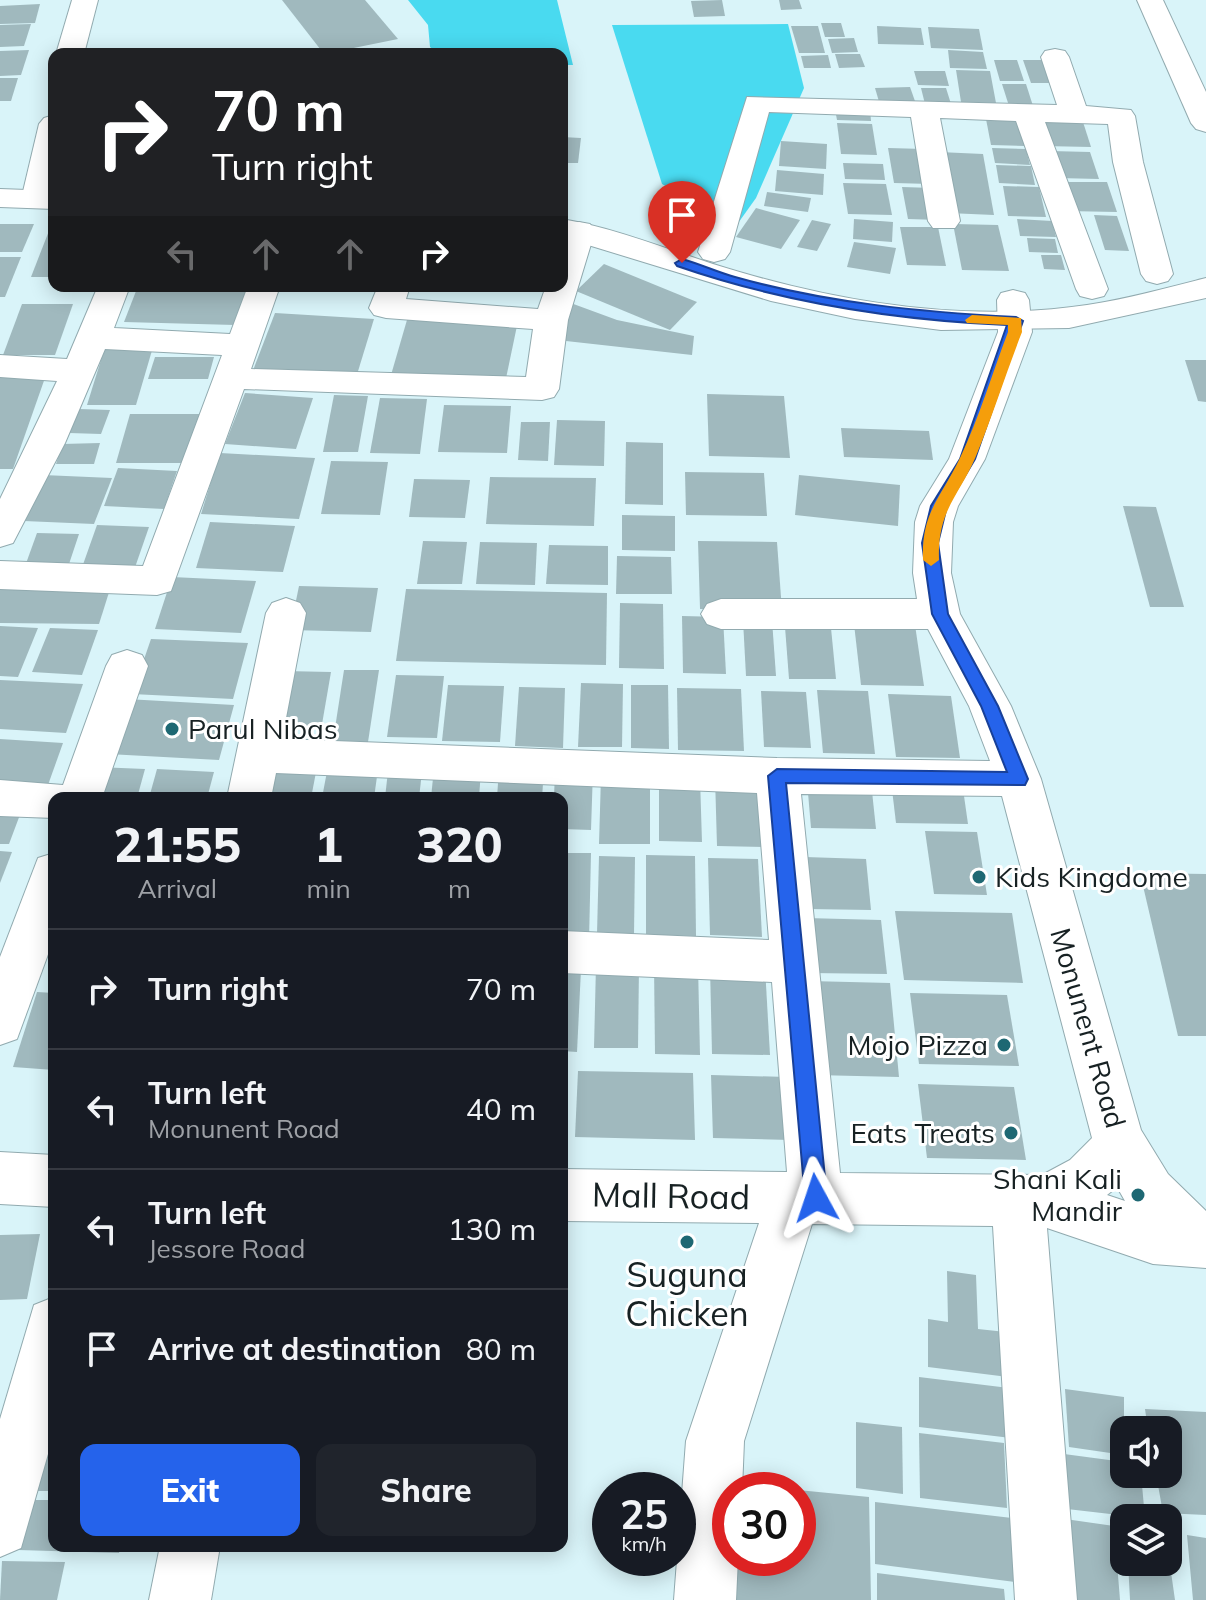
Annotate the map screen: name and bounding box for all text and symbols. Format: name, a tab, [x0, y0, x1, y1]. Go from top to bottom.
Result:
text: 70 m	[212, 75, 345, 145]
icon: right	[80, 80, 184, 184]
text: Turn right	[212, 144, 373, 189]
pin	[648, 181, 716, 263]
icon: arrive	[660, 193, 704, 237]
icon: left	[160, 232, 204, 276]
icon: ahead	[244, 232, 288, 276]
icon: ahead	[328, 232, 372, 276]
icon: right	[412, 232, 456, 276]
place label: Parul Nibas	[188, 711, 338, 746]
marker: Parul Nibas	[163, 720, 181, 738]
text: 21:55	[113, 814, 241, 874]
text: 1	[314, 814, 343, 874]
text: 320	[416, 814, 503, 874]
place label: Kids Kingdome	[995, 859, 1188, 894]
marker: Kids Kingdome	[970, 868, 988, 886]
text: Arrival	[137, 872, 217, 905]
text: min	[307, 872, 351, 905]
text: m	[448, 872, 471, 905]
street label: Monunent Road	[1043, 924, 1134, 1132]
icon: right	[80, 967, 124, 1011]
text: Turn right	[148, 970, 288, 1008]
text: 70 m	[466, 970, 536, 1008]
place label: Mojo Pizza	[847, 1027, 988, 1062]
marker: Mojo Pizza	[995, 1036, 1013, 1054]
text: Turn left	[148, 1074, 266, 1112]
icon: left	[80, 1087, 124, 1131]
text: 40 m	[466, 1090, 536, 1128]
text: Monunent Road	[148, 1112, 340, 1145]
place label: Eats Treats	[850, 1115, 995, 1150]
marker: Eats Treats	[1002, 1124, 1020, 1142]
position arrow	[774, 1156, 858, 1240]
place label: Shani Kali Mandir	[993, 1161, 1123, 1228]
street label: Mall Road	[592, 1173, 750, 1218]
marker: Shani Kali Mandir	[1129, 1186, 1147, 1204]
text: Turn left	[148, 1194, 266, 1232]
icon: left	[80, 1207, 124, 1251]
text: 130 m	[448, 1210, 536, 1248]
text: Jessore Road	[148, 1232, 305, 1265]
marker: Suguna Chicken	[678, 1233, 696, 1251]
place label: Suguna Chicken	[625, 1253, 749, 1335]
icon: arrive	[80, 1327, 124, 1371]
text: Arrive at destination	[148, 1330, 442, 1368]
text: 80 m	[466, 1330, 536, 1368]
map controls	[1110, 1416, 1182, 1576]
button: sound	[1110, 1416, 1182, 1488]
button: Exit	[80, 1444, 300, 1536]
button: Share	[316, 1444, 536, 1536]
speed limit sign: 30	[712, 1472, 816, 1576]
text: 25	[620, 1489, 668, 1539]
button: layers	[1110, 1504, 1182, 1576]
text: km/h	[621, 1531, 667, 1556]

